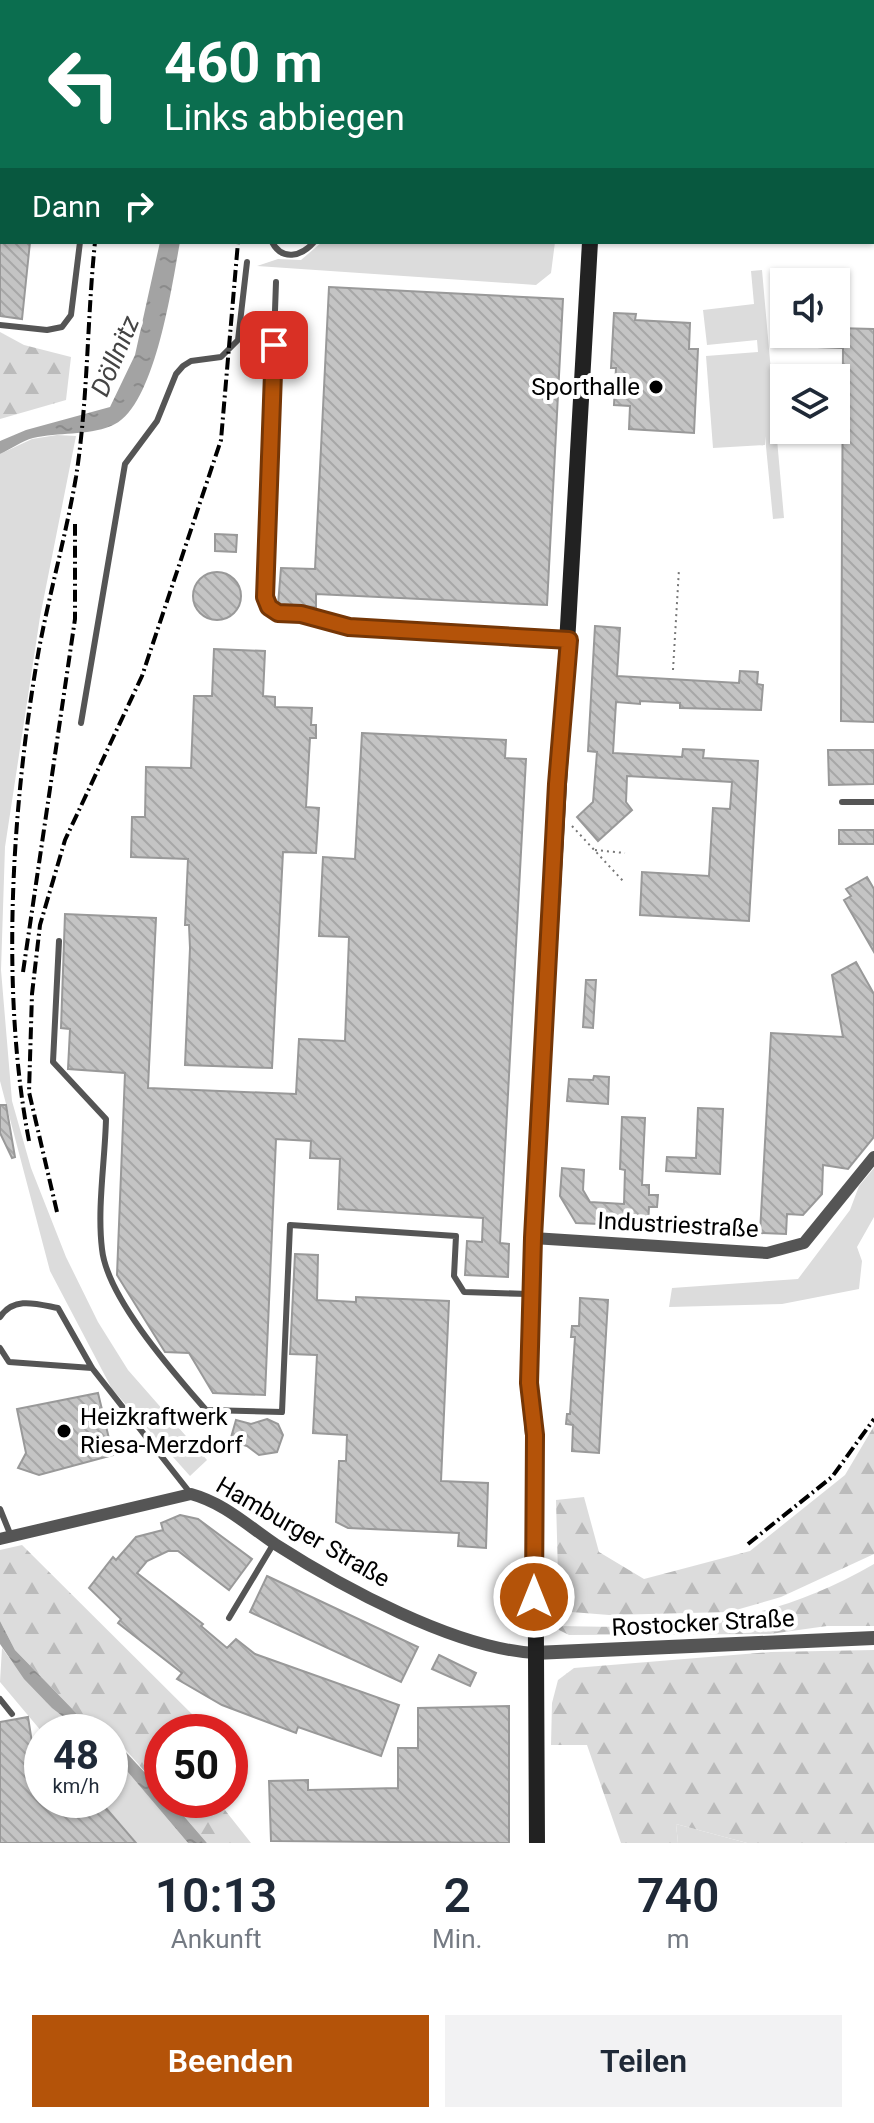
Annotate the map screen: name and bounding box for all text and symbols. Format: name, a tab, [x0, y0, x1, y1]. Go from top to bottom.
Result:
text: 460 m	[164, 30, 323, 96]
icon: left	[32, 32, 136, 136]
text: Links abbiegen	[164, 97, 405, 139]
icon: right	[117, 184, 161, 228]
text: Dann	[32, 189, 101, 224]
map controls	[770, 268, 850, 444]
button: sound	[770, 268, 850, 348]
water label: Döllnitz	[85, 311, 145, 401]
pin	[240, 311, 308, 379]
icon: arrive	[252, 323, 296, 367]
button: layers	[770, 364, 850, 444]
place label: Sporthalle	[531, 373, 640, 401]
marker: Sporthalle	[647, 378, 665, 396]
street label: Industriestraße	[597, 1207, 759, 1243]
place label: Heizkraftwerk Riesa-Merzdorf	[80, 1403, 243, 1459]
marker: Heizkraftwerk Riesa-Merzdorf	[55, 1422, 73, 1440]
street label: Hamburger Straße	[211, 1471, 395, 1593]
position arrow	[492, 1555, 576, 1639]
street label: Rostocker Straße	[611, 1604, 795, 1642]
speed limit sign: 50	[144, 1714, 248, 1818]
text: 48	[53, 1732, 99, 1779]
text: km/h	[53, 1774, 99, 1798]
text: 10:13	[155, 1867, 277, 1924]
text: 2	[444, 1867, 471, 1924]
text: 740	[637, 1867, 719, 1924]
text: Ankunft	[171, 1924, 261, 1954]
text: Min.	[432, 1924, 482, 1954]
text: m	[667, 1924, 690, 1954]
button: Beenden	[32, 2015, 429, 2107]
button: Teilen	[445, 2015, 842, 2107]

